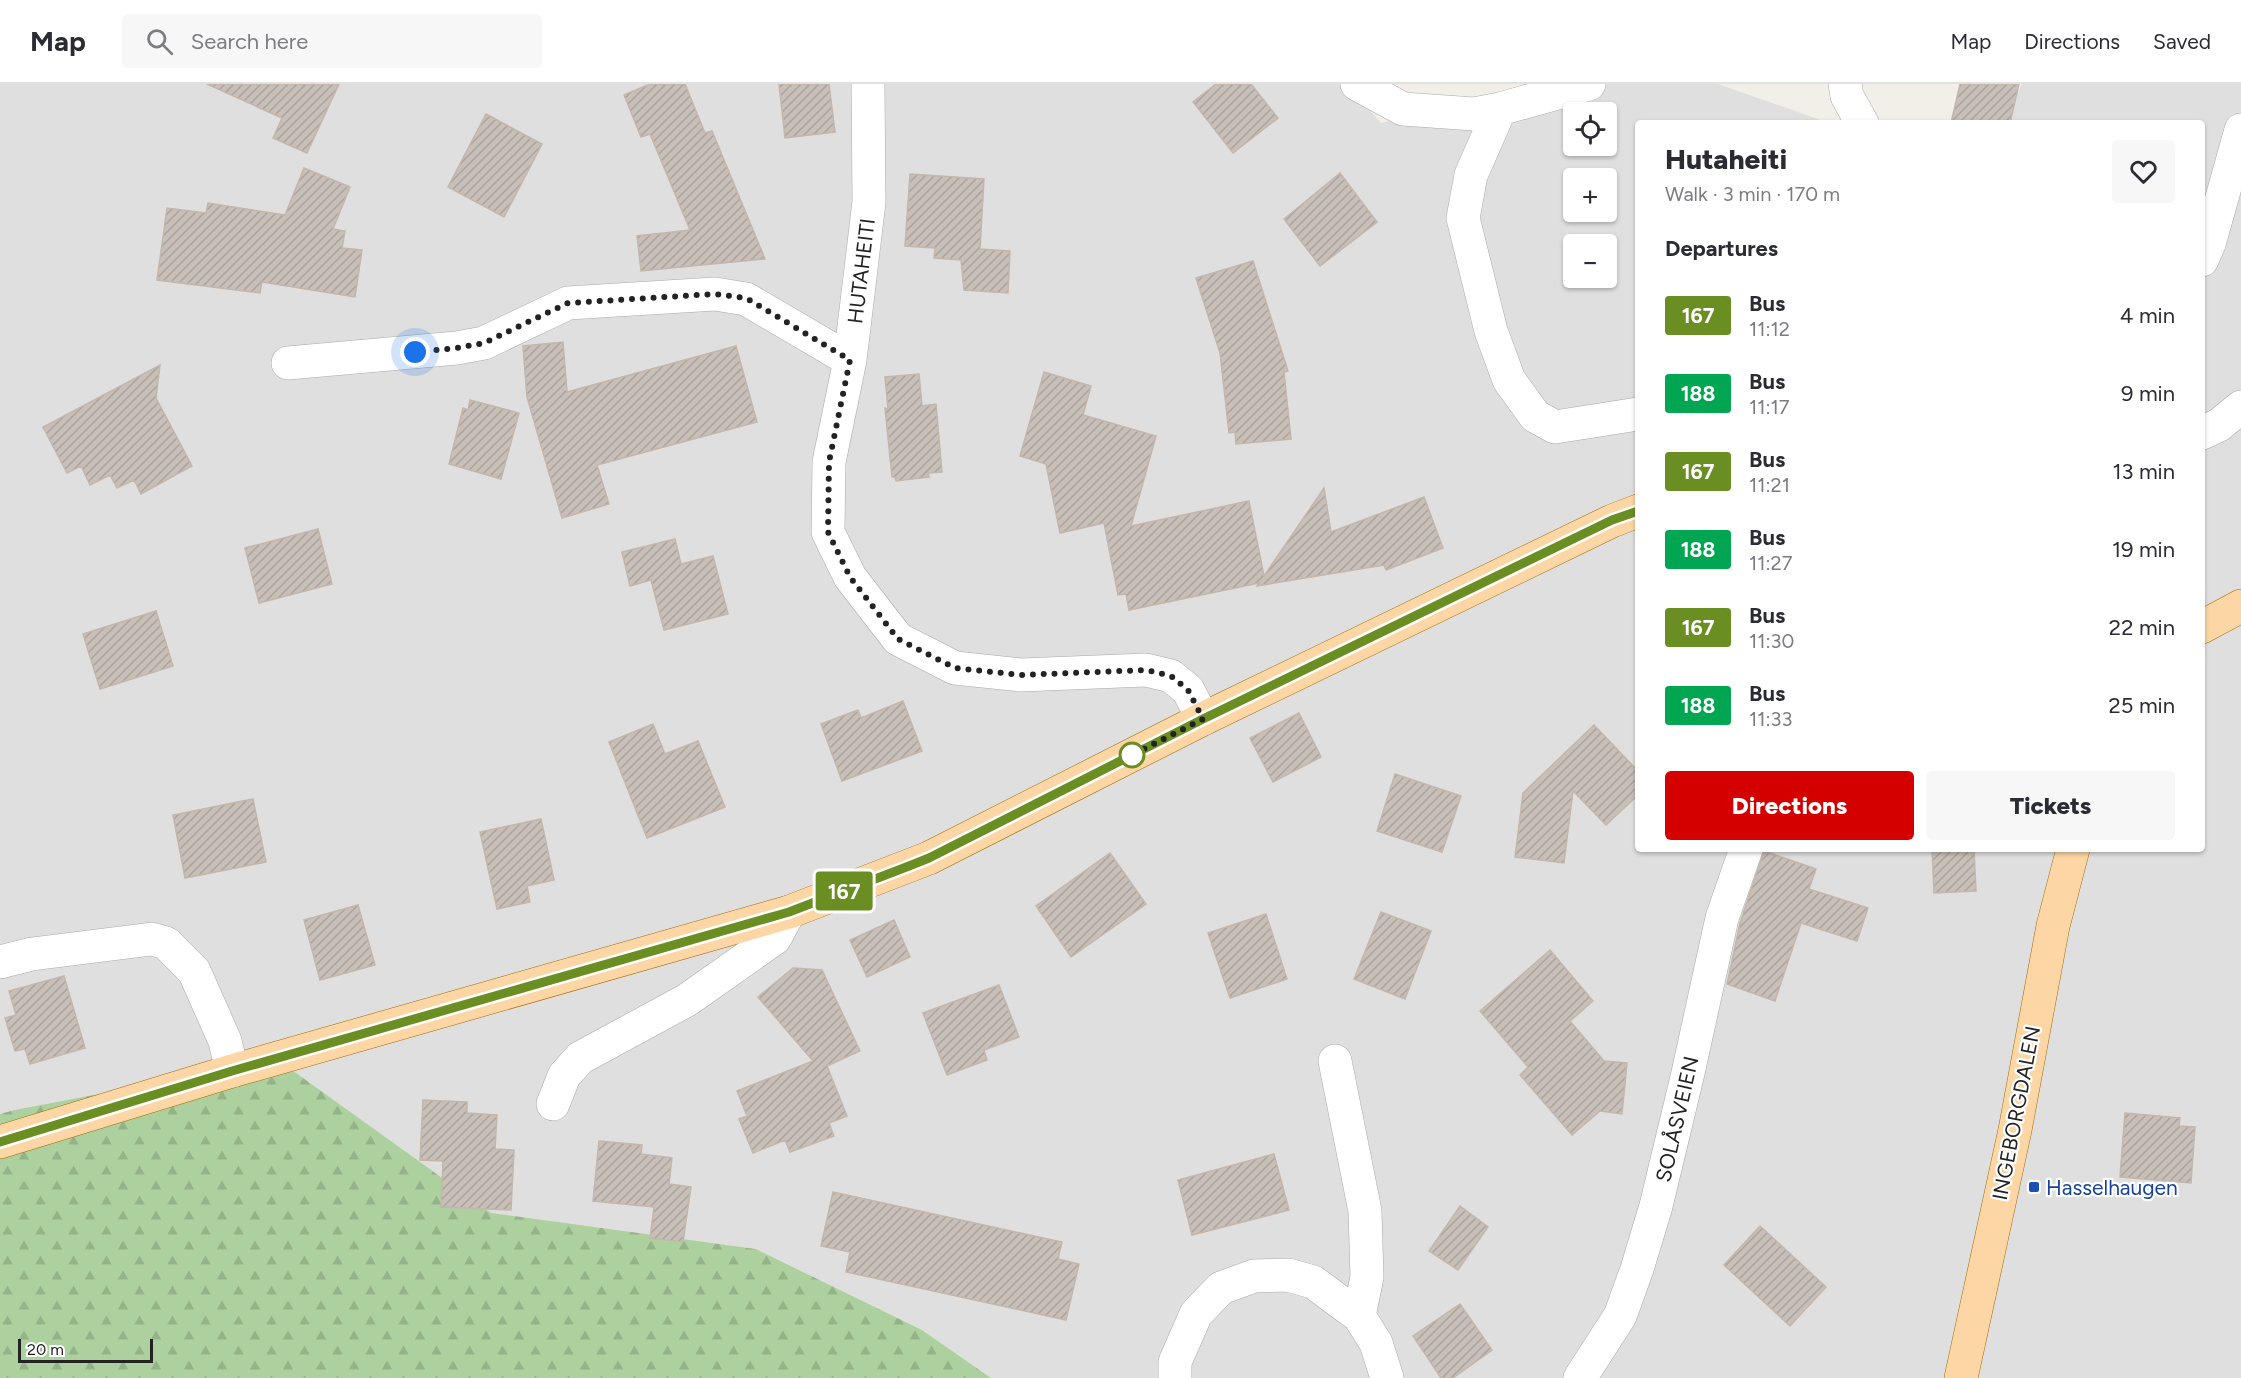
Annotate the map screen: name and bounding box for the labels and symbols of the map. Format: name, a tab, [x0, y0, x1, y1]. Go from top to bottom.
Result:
street label: HUTAHEITI	[842, 217, 880, 325]
your location	[400, 337, 430, 367]
unlabelled marker	[1119, 742, 1145, 768]
line badge: 167	[810, 872, 878, 910]
street label: INGEBORGDALEN	[1987, 1024, 2045, 1202]
street label: SOLÅSVEIEN	[1650, 1054, 1704, 1184]
place label: Hasselhaugen	[2046, 1175, 2178, 1200]
marker: Hasselhaugen	[2027, 1180, 2041, 1194]
scale bar	[18, 1336, 153, 1364]

